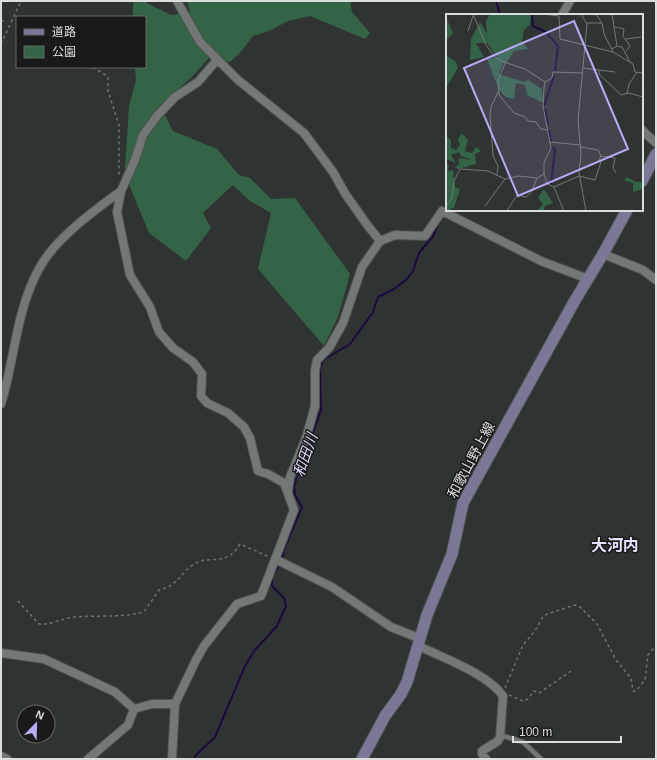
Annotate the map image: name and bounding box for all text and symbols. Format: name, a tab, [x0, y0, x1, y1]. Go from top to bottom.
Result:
inset map	[446, 14, 643, 211]
legend	[16, 16, 146, 68]
text: 道路	[52, 25, 76, 39]
text: 公園	[52, 45, 76, 59]
street label: 和歌山野上線	[444, 419, 498, 501]
water label: 和田川	[290, 429, 321, 479]
district label: 大河内	[591, 537, 639, 554]
north arrow	[16, 704, 56, 744]
text: N	[34, 708, 46, 722]
scale bar	[513, 718, 621, 744]
text: 100 m	[519, 725, 552, 739]

